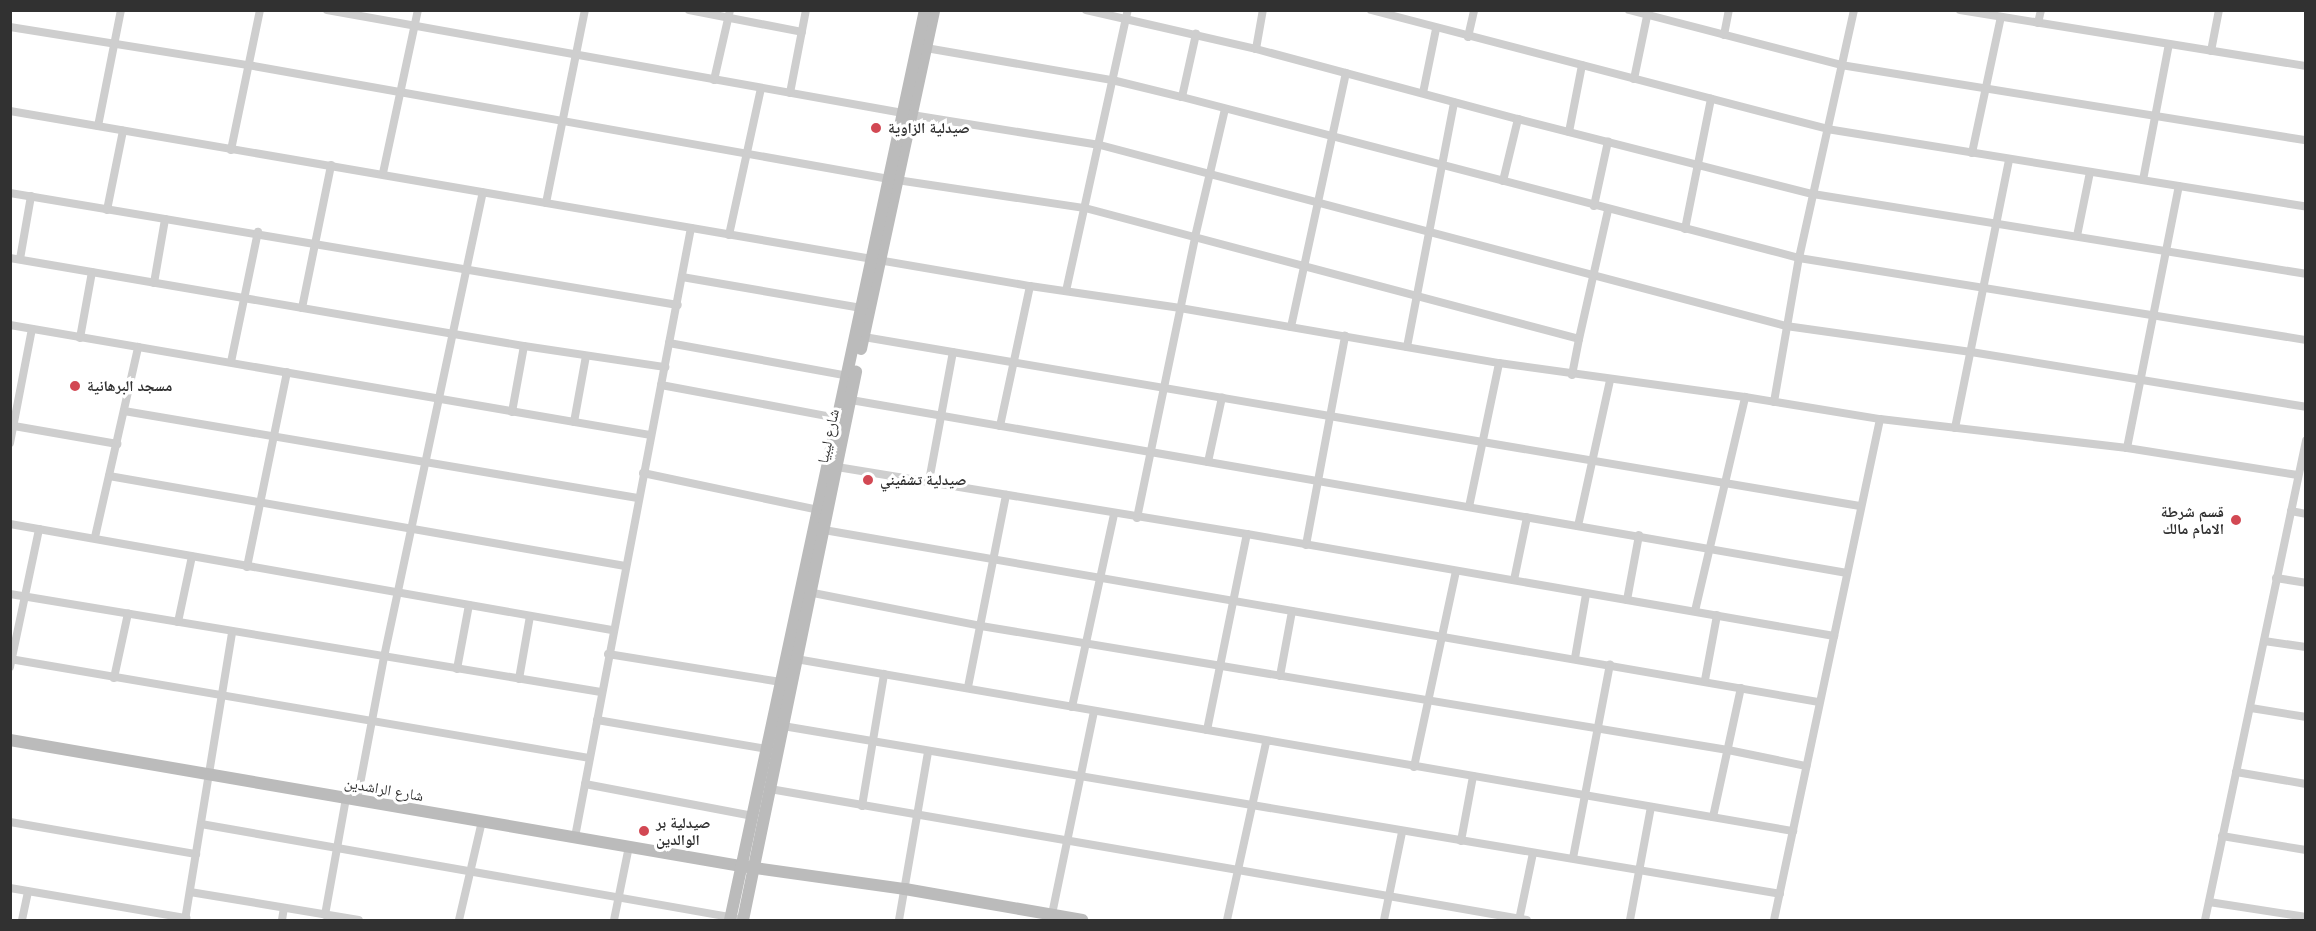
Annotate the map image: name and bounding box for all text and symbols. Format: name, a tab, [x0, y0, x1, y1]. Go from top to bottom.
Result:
place label: صيدلية الزاوية	[888, 119, 970, 137]
marker: صيدلية الزاوية	[869, 121, 883, 135]
place label: مسجد البرهانية	[87, 377, 172, 395]
marker: مسجد البرهانية	[68, 379, 82, 393]
street label: شارع ليبيا	[813, 407, 843, 465]
place label: صيدلية تشفيني	[880, 471, 966, 489]
marker: صيدلية تشفيني	[861, 473, 875, 487]
place label: قسم شرطة الامام مالك	[2161, 502, 2224, 537]
marker: قسم شرطة الامام مالك	[2229, 513, 2243, 527]
street label: شارع الراشدين	[343, 773, 425, 805]
place label: صيدلية بر الوالدين	[656, 813, 710, 848]
marker: صيدلية بر الوالدين	[637, 824, 651, 838]

